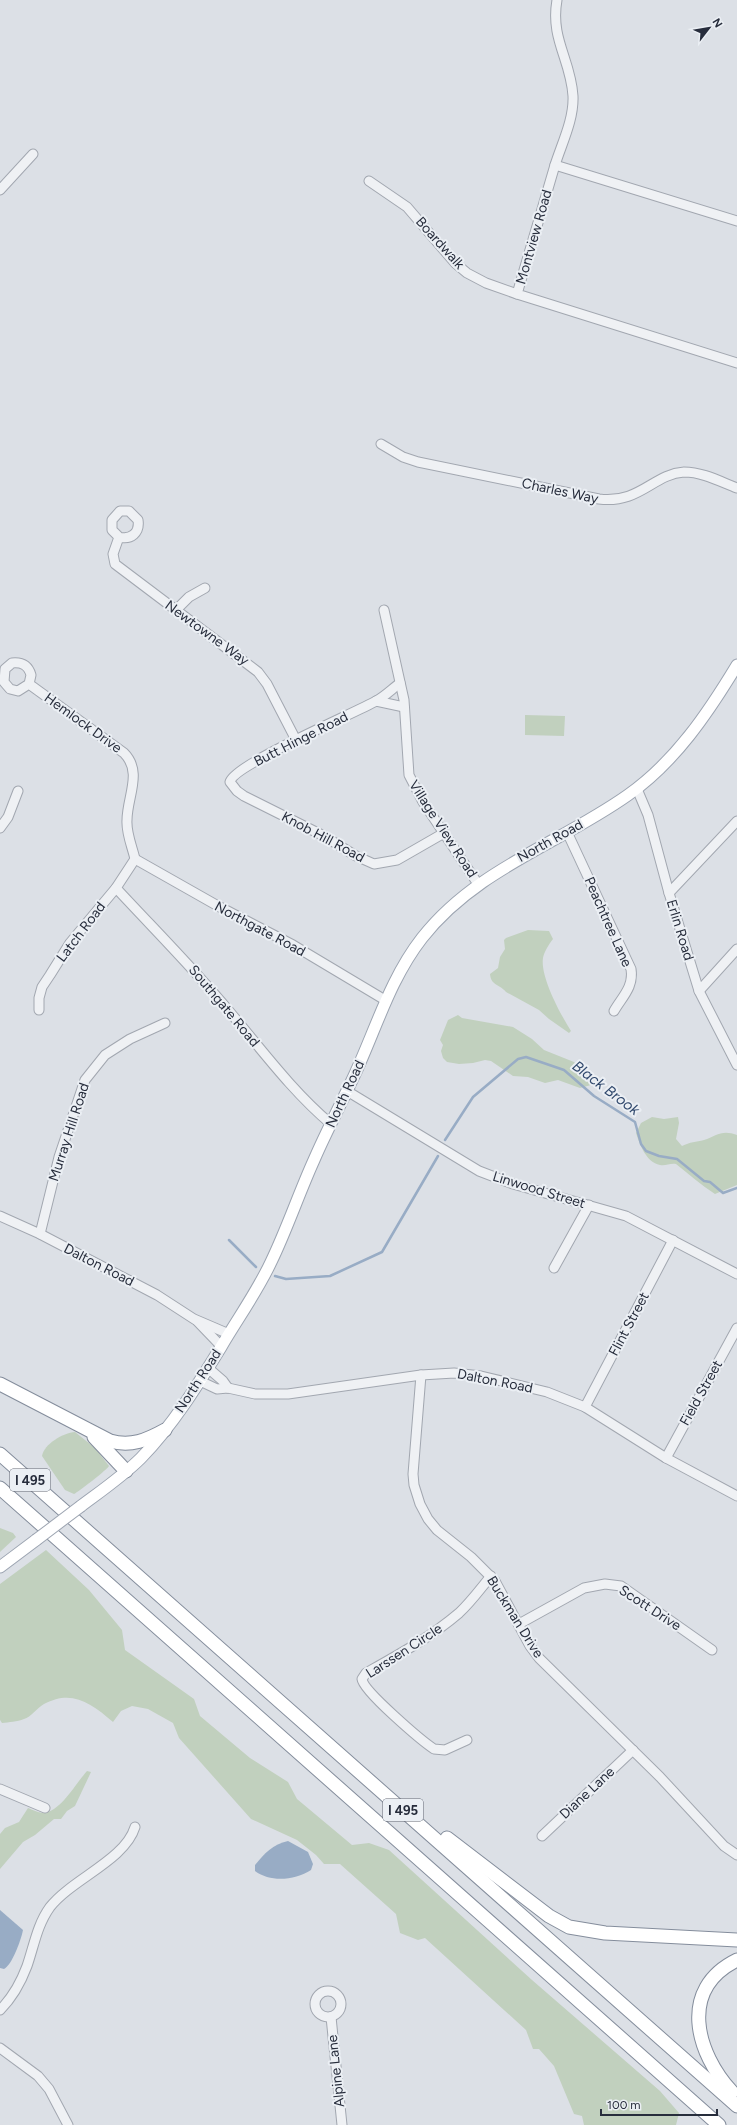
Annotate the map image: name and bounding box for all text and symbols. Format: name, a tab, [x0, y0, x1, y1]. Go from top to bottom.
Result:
north arrow	[689, 8, 729, 48]
text: N	[709, 16, 725, 30]
street label: Montview Road	[512, 188, 556, 286]
street label: Boardwalk	[412, 213, 468, 273]
street label: Charles Way	[520, 475, 600, 508]
street label: Newtowne Way	[162, 597, 253, 670]
street label: Hemlock Drive	[41, 689, 125, 757]
street label: Butt Hinge Road	[251, 708, 351, 770]
street label: Village View Road	[405, 777, 481, 881]
street label: Knob Hill Road	[279, 808, 367, 866]
street label: North Road	[514, 816, 586, 866]
street label: Peachtree Lane	[581, 874, 636, 970]
street label: Erlin Road	[663, 897, 697, 963]
street label: Northgate Road	[212, 898, 308, 960]
street label: Latch Road	[53, 899, 109, 965]
street label: Southgate Road	[185, 962, 263, 1050]
water label: Black Brook	[569, 1057, 644, 1120]
street label: North Road	[322, 1058, 368, 1130]
street label: Murray Hill Road	[45, 1081, 93, 1183]
street label: Linwood Street	[491, 1168, 587, 1212]
street label: Dalton Road	[61, 1240, 137, 1290]
street label: Flint Street	[605, 1289, 653, 1359]
street label: North Road	[171, 1346, 225, 1416]
street label: Field Street	[676, 1357, 726, 1429]
street label: Dalton Road	[456, 1365, 534, 1397]
road number: I 495	[10, 1469, 50, 1491]
street label: Buckman Drive	[483, 1573, 547, 1661]
street label: Scott Drive	[616, 1582, 685, 1635]
street label: Larssen Circle	[363, 1620, 446, 1682]
street label: Diane Lane	[556, 1763, 618, 1823]
road number: I 495	[383, 1799, 423, 1821]
street label: Alpine Lane	[324, 2034, 348, 2108]
scale bar	[601, 2091, 717, 2117]
text: 100 m	[607, 2098, 641, 2112]

